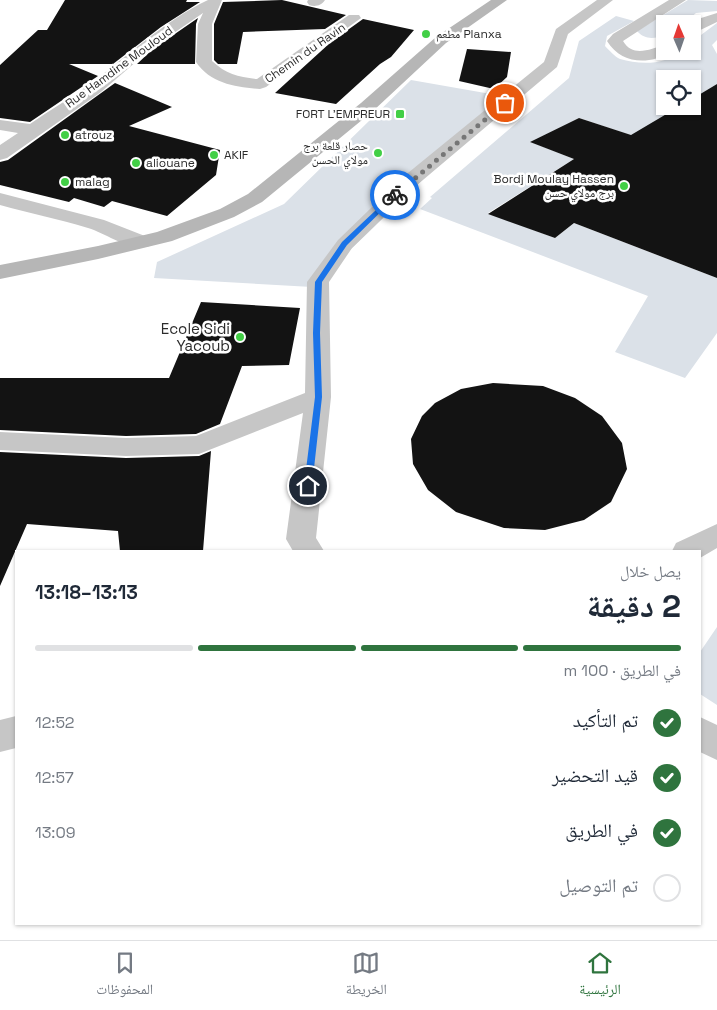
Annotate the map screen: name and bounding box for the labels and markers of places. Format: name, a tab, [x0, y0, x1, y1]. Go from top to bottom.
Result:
place label: مطعم Planxa	[436, 26, 502, 42]
marker: مطعم Planxa	[420, 28, 432, 40]
pin	[484, 82, 526, 124]
place label: FORT L'EMPREUR	[296, 106, 390, 122]
marker: FORT L'EMPREUR	[394, 108, 406, 120]
place label: atrouz	[75, 127, 112, 143]
marker: atrouz	[59, 129, 71, 141]
place label: حصار قلعة برج مولاي الحسن	[303, 138, 368, 170]
place label: AKIF	[224, 147, 249, 163]
marker: حصار قلعة برج مولاي الحسن	[372, 147, 384, 159]
marker: AKIF	[208, 149, 220, 161]
place label: aliouane	[146, 155, 195, 171]
marker: aliouane	[130, 157, 142, 169]
place label: Bordj Moulay Hassen برج مولاي حسن	[493, 171, 614, 203]
place label: malag	[75, 174, 110, 190]
marker: malag	[59, 176, 71, 188]
marker: Bordj Moulay Hassen برج مولاي حسن	[618, 180, 630, 192]
place label: Ecole Sidi Yacoub	[161, 319, 230, 355]
marker: Ecole Sidi Yacoub	[234, 331, 246, 343]
pin	[287, 465, 329, 507]

